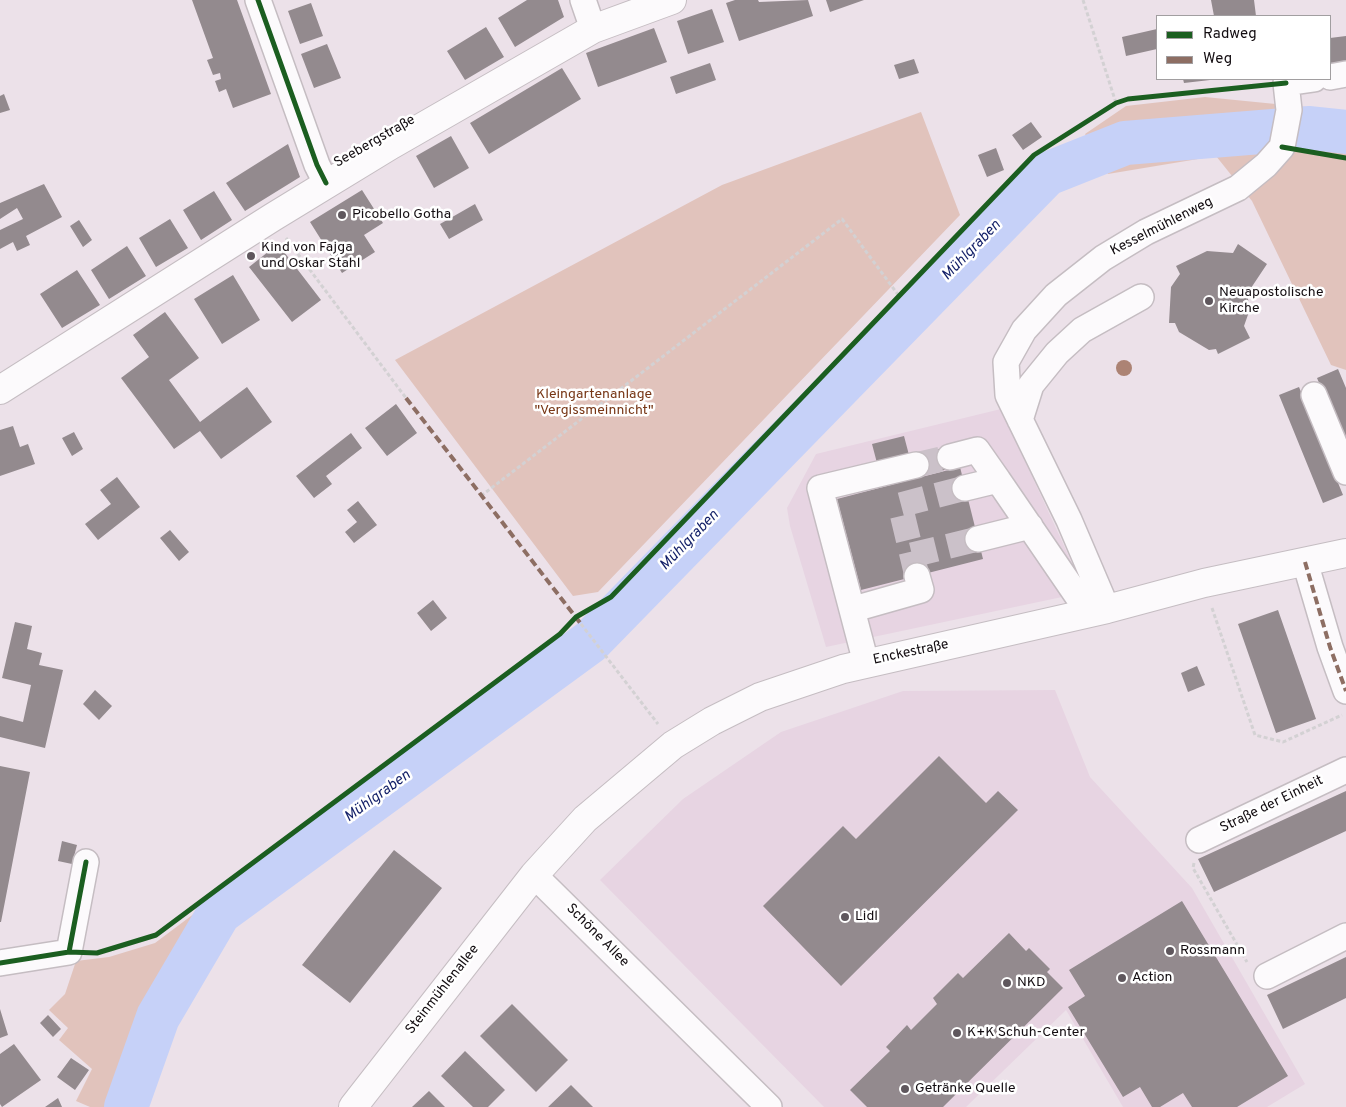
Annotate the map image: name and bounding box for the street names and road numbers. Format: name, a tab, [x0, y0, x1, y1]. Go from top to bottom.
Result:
street label: Seebergstraße	[331, 112, 419, 172]
street label: Kesselmühlenweg	[1108, 194, 1216, 260]
street label: Enckestraße	[872, 637, 950, 669]
street label: Straße der Einheit	[1218, 773, 1326, 837]
street label: Schöne Allee	[562, 901, 632, 971]
street label: Steinmühlenallee	[403, 942, 483, 1038]

